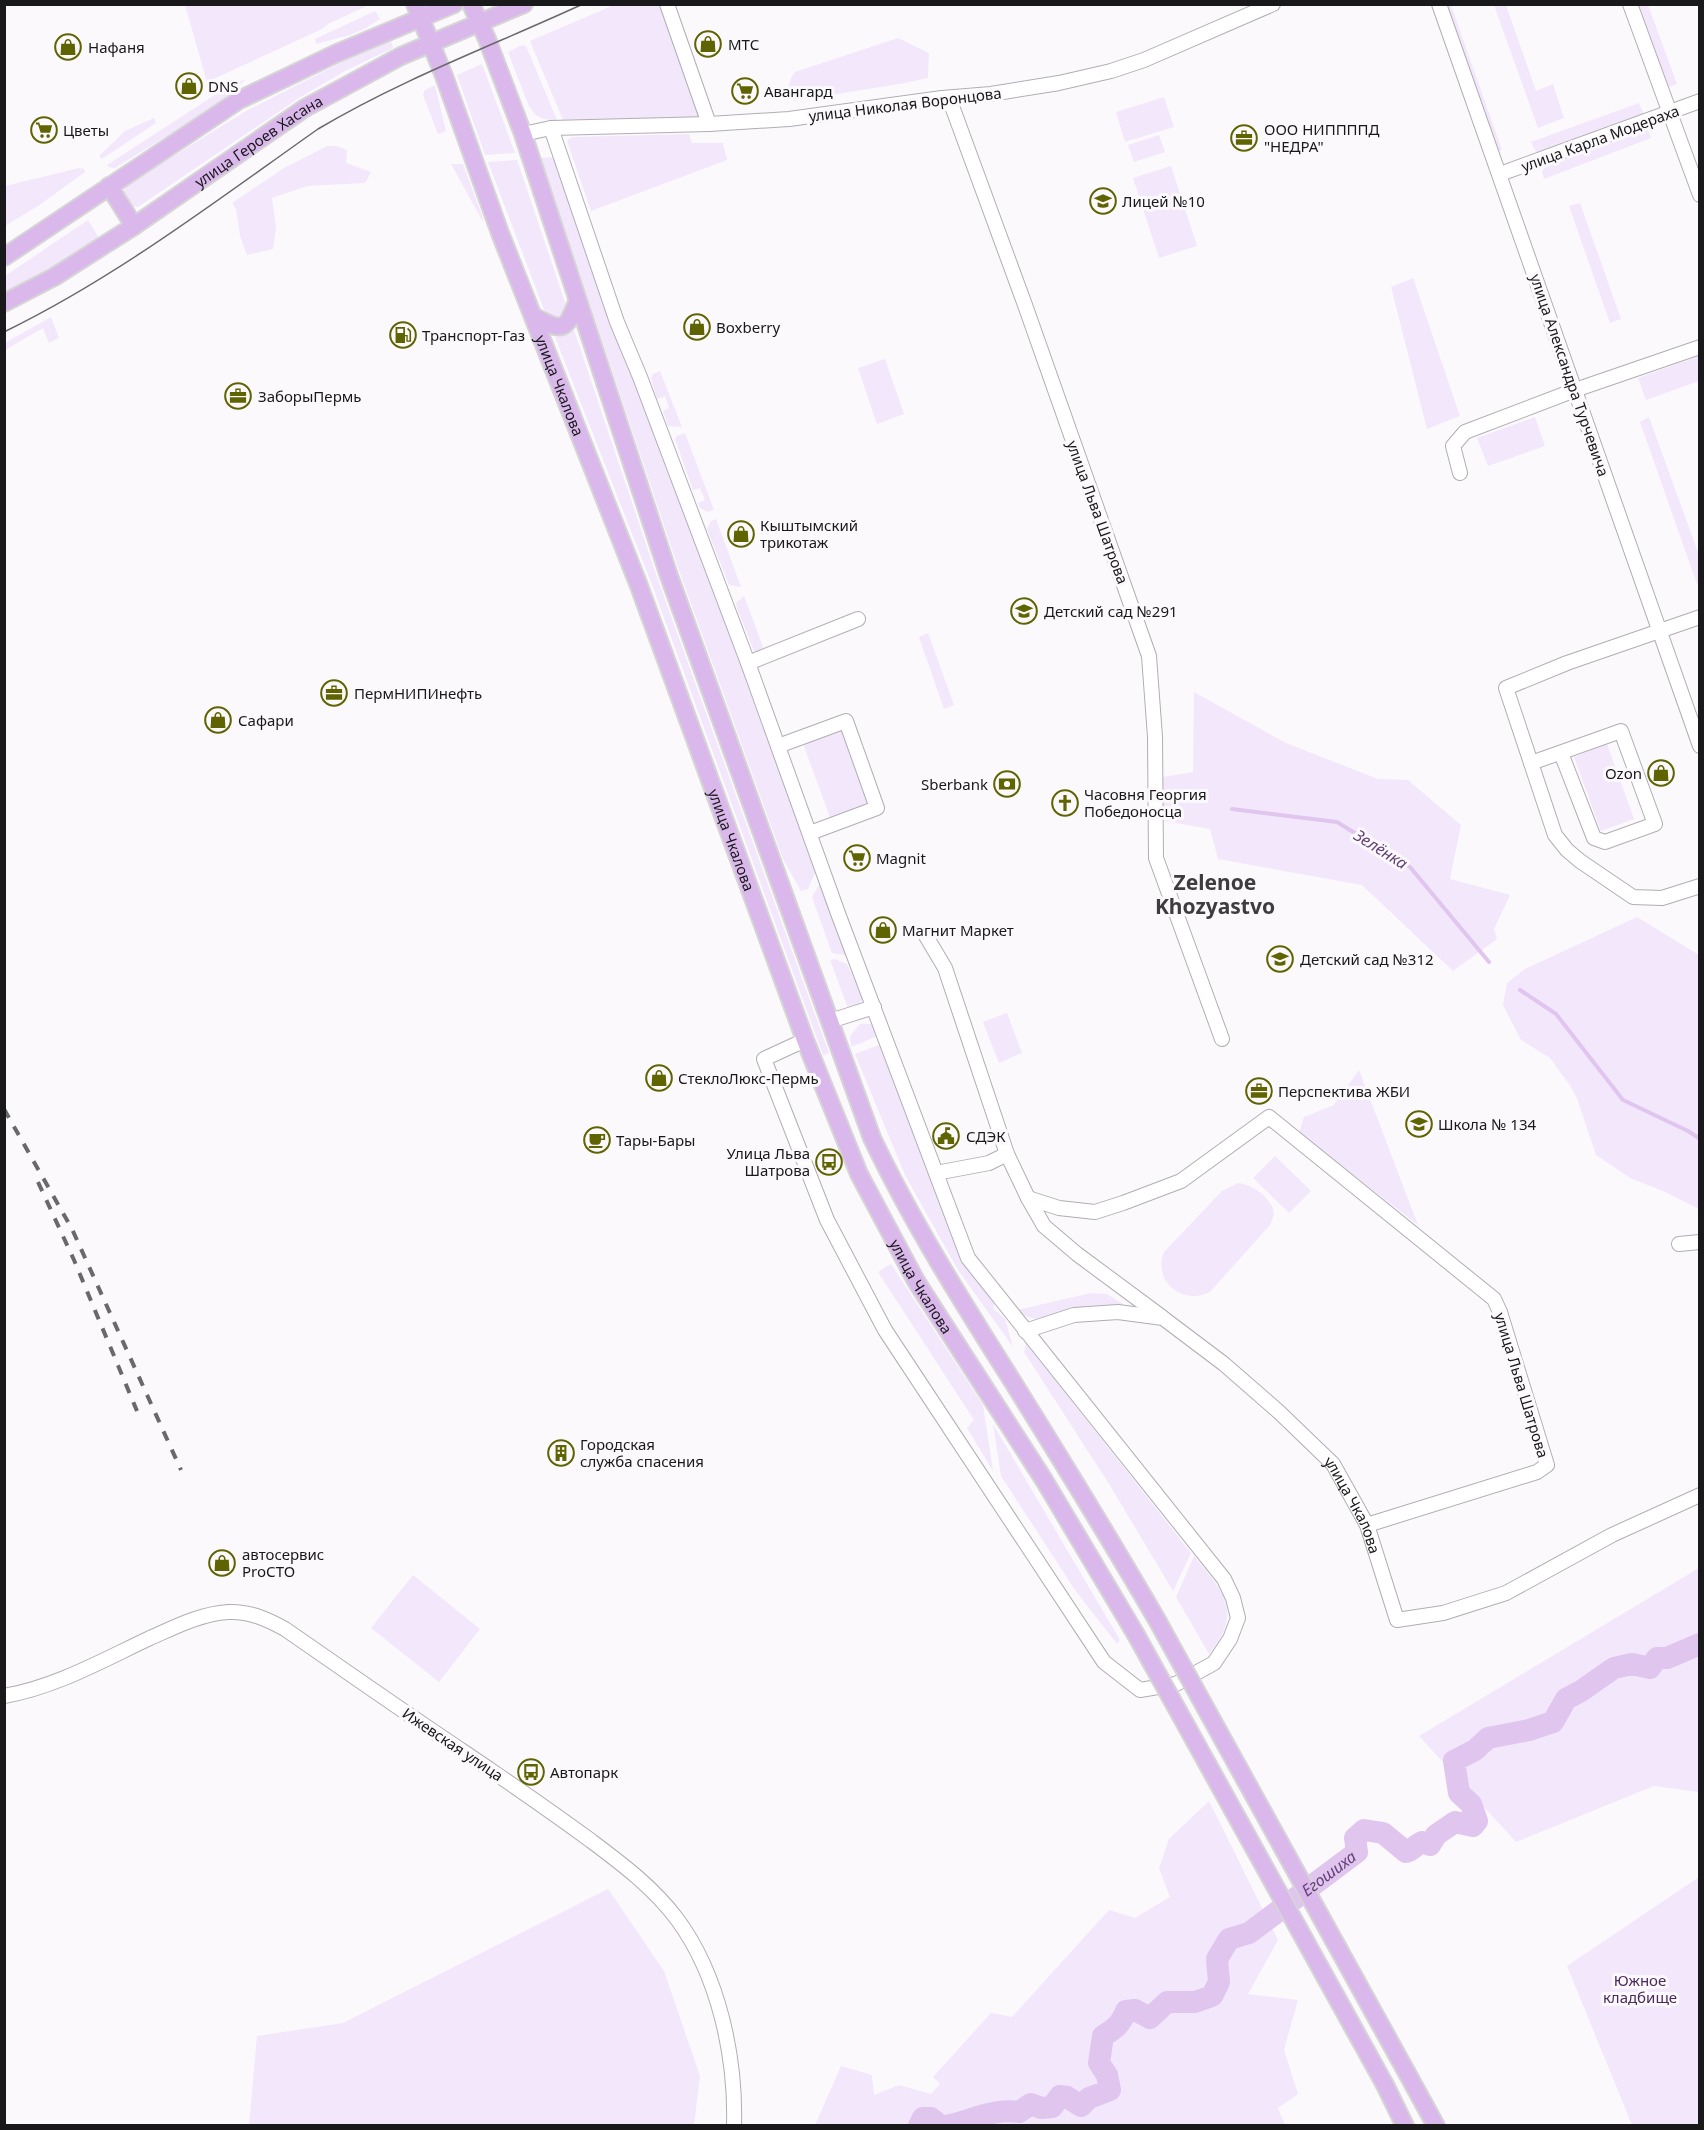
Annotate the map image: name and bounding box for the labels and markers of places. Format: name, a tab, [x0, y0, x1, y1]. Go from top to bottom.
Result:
shop icon: МТС	[693, 29, 723, 59]
shop icon: Нафаня	[53, 32, 83, 62]
place label: МТС	[728, 34, 759, 54]
place label: Нафаня	[88, 37, 145, 57]
shop icon: DNS	[174, 71, 204, 101]
place label: DNS	[208, 76, 239, 96]
supermarket icon: Авангард	[730, 76, 760, 106]
place label: Авангард	[764, 81, 833, 101]
supermarket icon: Цветы	[29, 115, 59, 145]
place label: ООО НИППППД "НЕДРА"	[1264, 119, 1380, 156]
place label: Цветы	[63, 120, 109, 140]
office icon: ООО НИППППД "НЕДРА"	[1229, 123, 1259, 153]
school or university icon: Лицей №10	[1088, 186, 1118, 216]
place label: Лицей №10	[1122, 191, 1205, 211]
shop icon: Boxberry	[682, 312, 712, 342]
place label: Boxberry	[716, 317, 781, 337]
fuel station icon: Транспорт-Газ	[388, 320, 418, 350]
place label: Транспорт-Газ	[422, 325, 525, 345]
office icon: ЗаборыПермь	[223, 381, 253, 411]
place label: ЗаборыПермь	[258, 386, 361, 406]
place label: Кыштымский трикотаж	[760, 515, 858, 552]
shop icon: Кыштымский трикотаж	[726, 519, 756, 549]
school or university icon: Детский сад №291	[1009, 596, 1039, 626]
place label: Детский сад №291	[1044, 601, 1178, 621]
office icon: ПермНИПИнефть	[319, 678, 349, 708]
place label: ПермНИПИнефть	[354, 683, 482, 703]
shop icon: Сафари	[203, 705, 233, 735]
place label: Сафари	[238, 710, 294, 730]
shop icon: Ozon	[1646, 758, 1676, 788]
place label: Ozon	[1605, 763, 1642, 783]
bank icon: Sberbank	[992, 769, 1022, 799]
place label: Sberbank	[921, 774, 988, 794]
place label: Часовня Георгия Победоносца	[1084, 784, 1207, 821]
church icon: Часовня Георгия Победоносца	[1050, 788, 1080, 818]
supermarket icon: Magnit	[842, 843, 872, 873]
place label: Magnit	[876, 848, 926, 868]
shop icon: Магнит Маркет	[868, 915, 898, 945]
place label: Магнит Маркет	[902, 920, 1014, 940]
school or university icon: Детский сад №312	[1265, 944, 1295, 974]
place label: Детский сад №312	[1300, 949, 1434, 969]
shop icon: СтеклоЛюкс-Пермь	[644, 1063, 674, 1093]
place label: СтеклоЛюкс-Пермь	[678, 1068, 819, 1088]
office icon: Перспектива ЖБИ	[1244, 1076, 1274, 1106]
place label: Перспектива ЖБИ	[1278, 1081, 1410, 1101]
school or university icon: Школа № 134	[1404, 1109, 1434, 1139]
place label: Школа № 134	[1438, 1114, 1537, 1134]
public building icon: СДЭК	[931, 1121, 961, 1151]
cafe icon: Тары-Бары	[582, 1125, 612, 1155]
place label: СДЭК	[966, 1126, 1006, 1146]
place label: Тары-Бары	[616, 1130, 695, 1150]
place label: Улица Льва Шатрова	[727, 1143, 810, 1180]
bus stop icon: Улица Льва Шатрова	[814, 1147, 844, 1177]
place label: Городская служба спасения	[580, 1434, 704, 1471]
building icon: Городская служба спасения	[546, 1438, 576, 1468]
place label: автосервис ProСТО	[242, 1544, 324, 1581]
shop icon: автосервис ProСТО	[207, 1548, 237, 1578]
bus stop icon: Автопарк	[516, 1757, 546, 1787]
place label: Автопарк	[550, 1762, 618, 1782]

